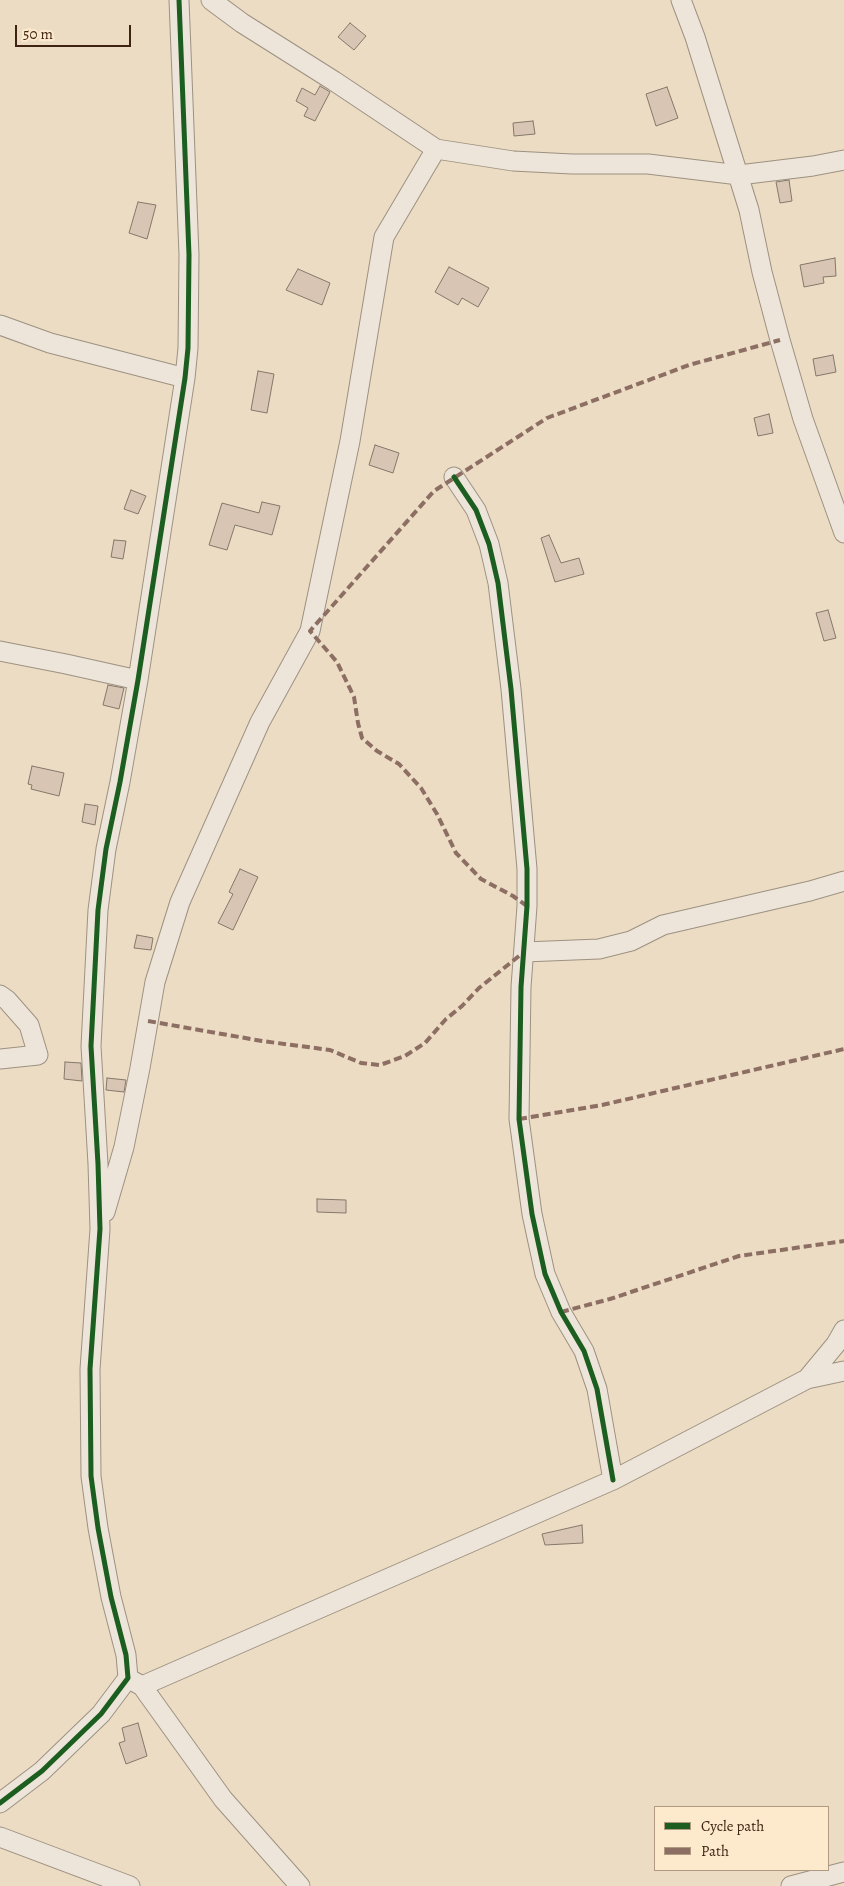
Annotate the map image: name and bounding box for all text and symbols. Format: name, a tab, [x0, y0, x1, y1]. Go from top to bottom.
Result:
scale bar	[18, 15, 134, 47]
text: 50 m	[23, 24, 53, 44]
legend	[654, 1806, 829, 1871]
text: Cycle path	[701, 1816, 764, 1836]
text: Path	[701, 1841, 729, 1861]

